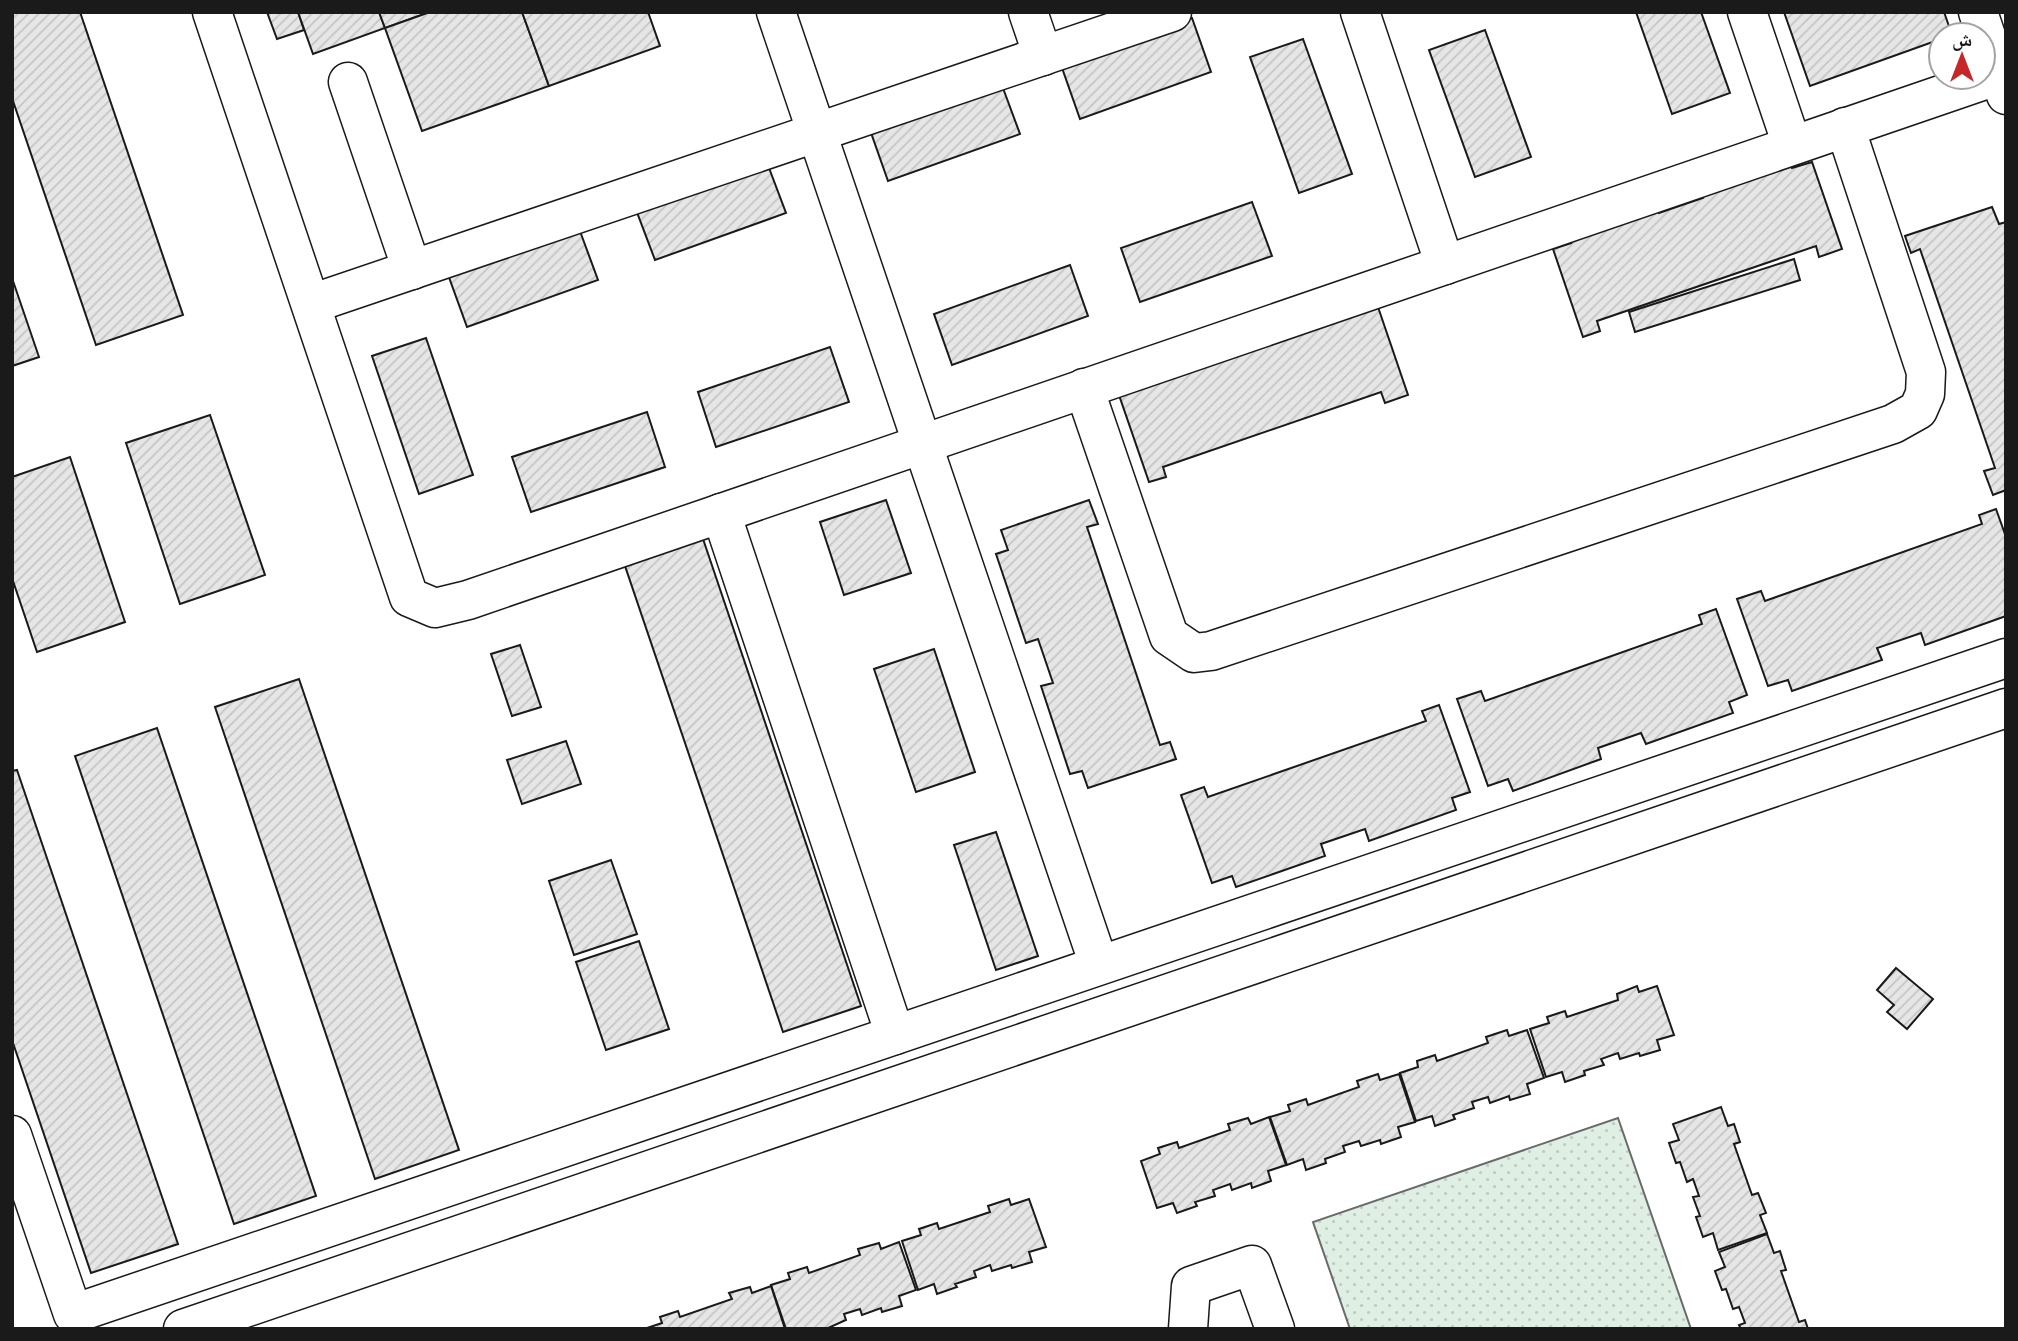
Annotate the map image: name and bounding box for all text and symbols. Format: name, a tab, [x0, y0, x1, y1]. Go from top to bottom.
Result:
north arrow	[1927, 21, 1997, 91]
text: ش	[1952, 26, 1972, 53]

